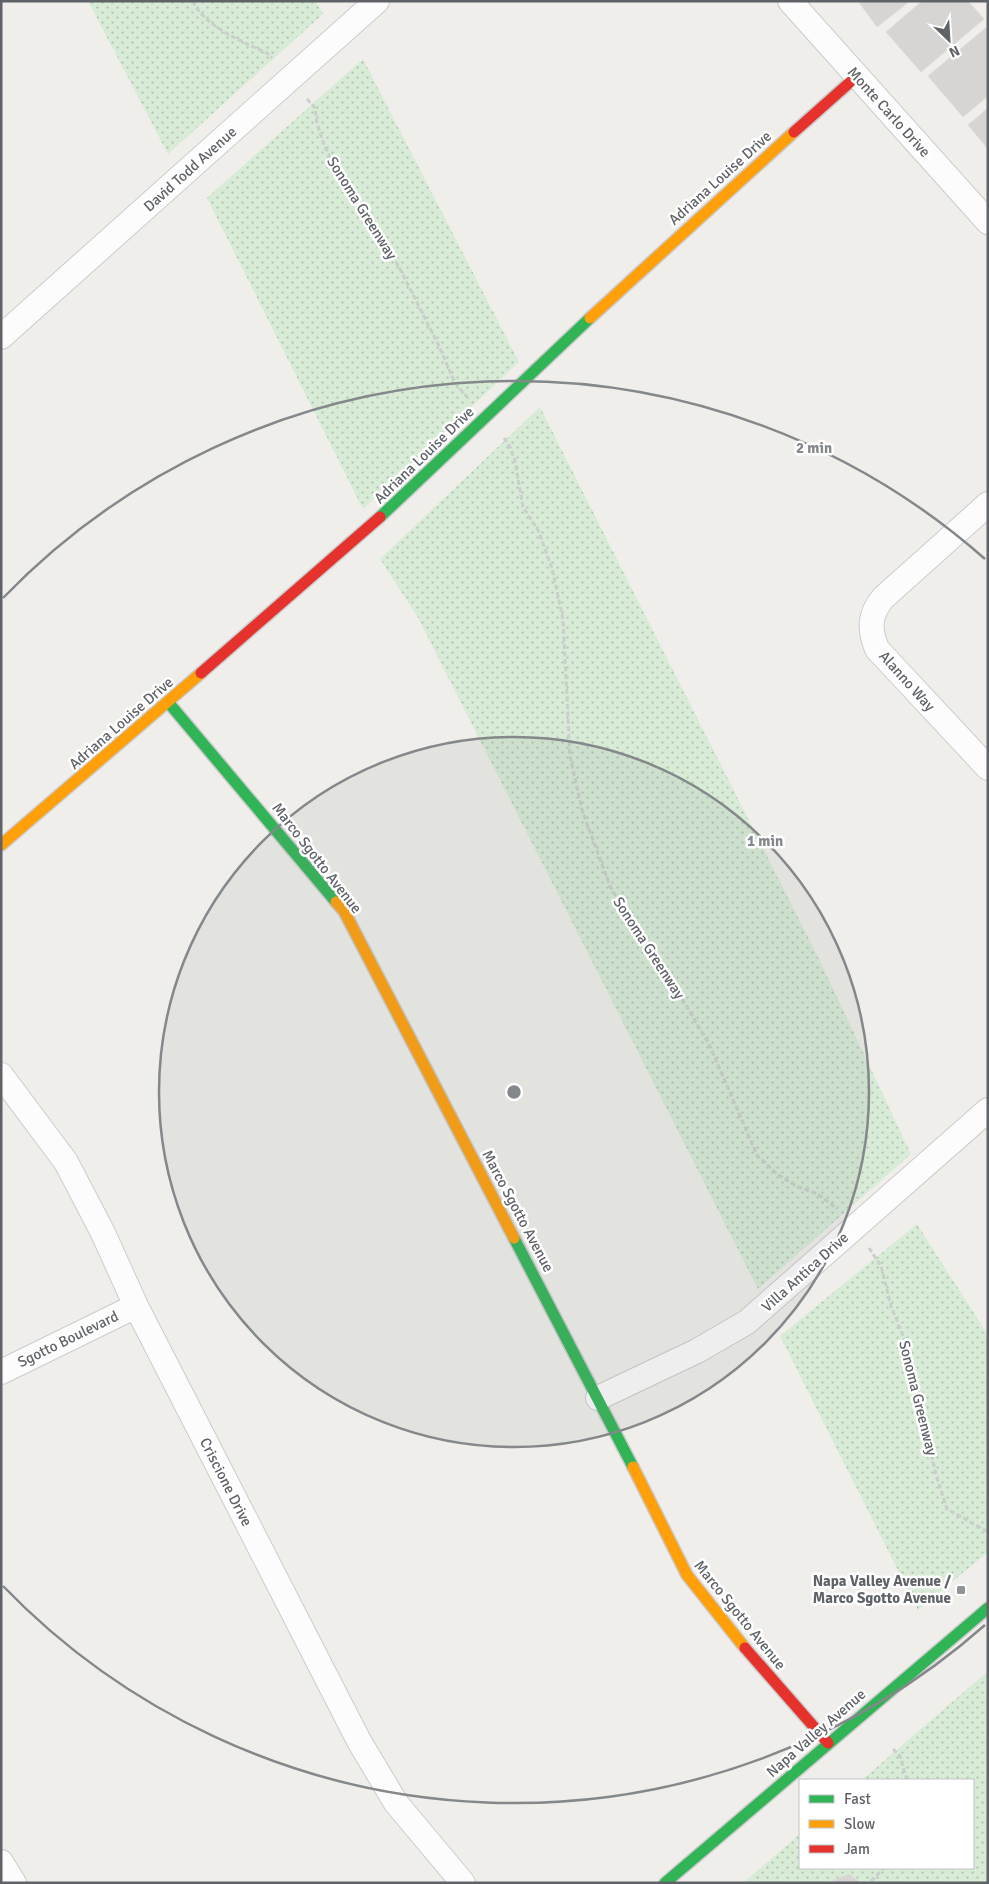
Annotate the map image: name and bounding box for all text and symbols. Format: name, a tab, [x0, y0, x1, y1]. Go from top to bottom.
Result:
north arrow	[924, 15, 974, 65]
text: N	[946, 42, 962, 61]
street label: Monte Carlo Drive	[844, 63, 934, 161]
street label: David Todd Avenue	[140, 123, 240, 215]
street label: Adriana Louise Drive	[665, 127, 775, 229]
street label: Sonoma Greenway	[323, 153, 401, 263]
street label: Adriana Louise Drive	[370, 403, 478, 507]
text: 2 min	[796, 439, 832, 457]
street label: Alanno Way	[875, 647, 939, 715]
street label: Adriana Louise Drive	[65, 673, 177, 773]
street label: Marco Sgotto Avenue	[268, 799, 366, 917]
text: 1 min	[747, 832, 783, 850]
street label: Sonoma Greenway	[609, 894, 689, 1002]
centre of rings	[505, 1083, 523, 1101]
street label: Marco Sgotto Avenue	[478, 1147, 558, 1275]
street label: Villa Antica Drive	[758, 1228, 852, 1316]
street label: Sgotto Boulevard	[15, 1307, 121, 1371]
street label: Sonoma Greenway	[895, 1339, 941, 1457]
street label: Criscione Drive	[196, 1435, 256, 1529]
street label: Marco Sgotto Avenue	[690, 1557, 790, 1673]
place label: Napa Valley Avenue / Marco Sgotto Avenue	[813, 1572, 951, 1607]
marker: Napa Valley Avenue / Marco Sgotto Avenue	[955, 1584, 967, 1596]
street label: Napa Valley Avenue	[763, 1685, 869, 1781]
legend	[799, 1779, 974, 1869]
text: Fast	[844, 1790, 871, 1808]
text: Slow	[844, 1815, 875, 1833]
text: Jam	[844, 1840, 870, 1858]

